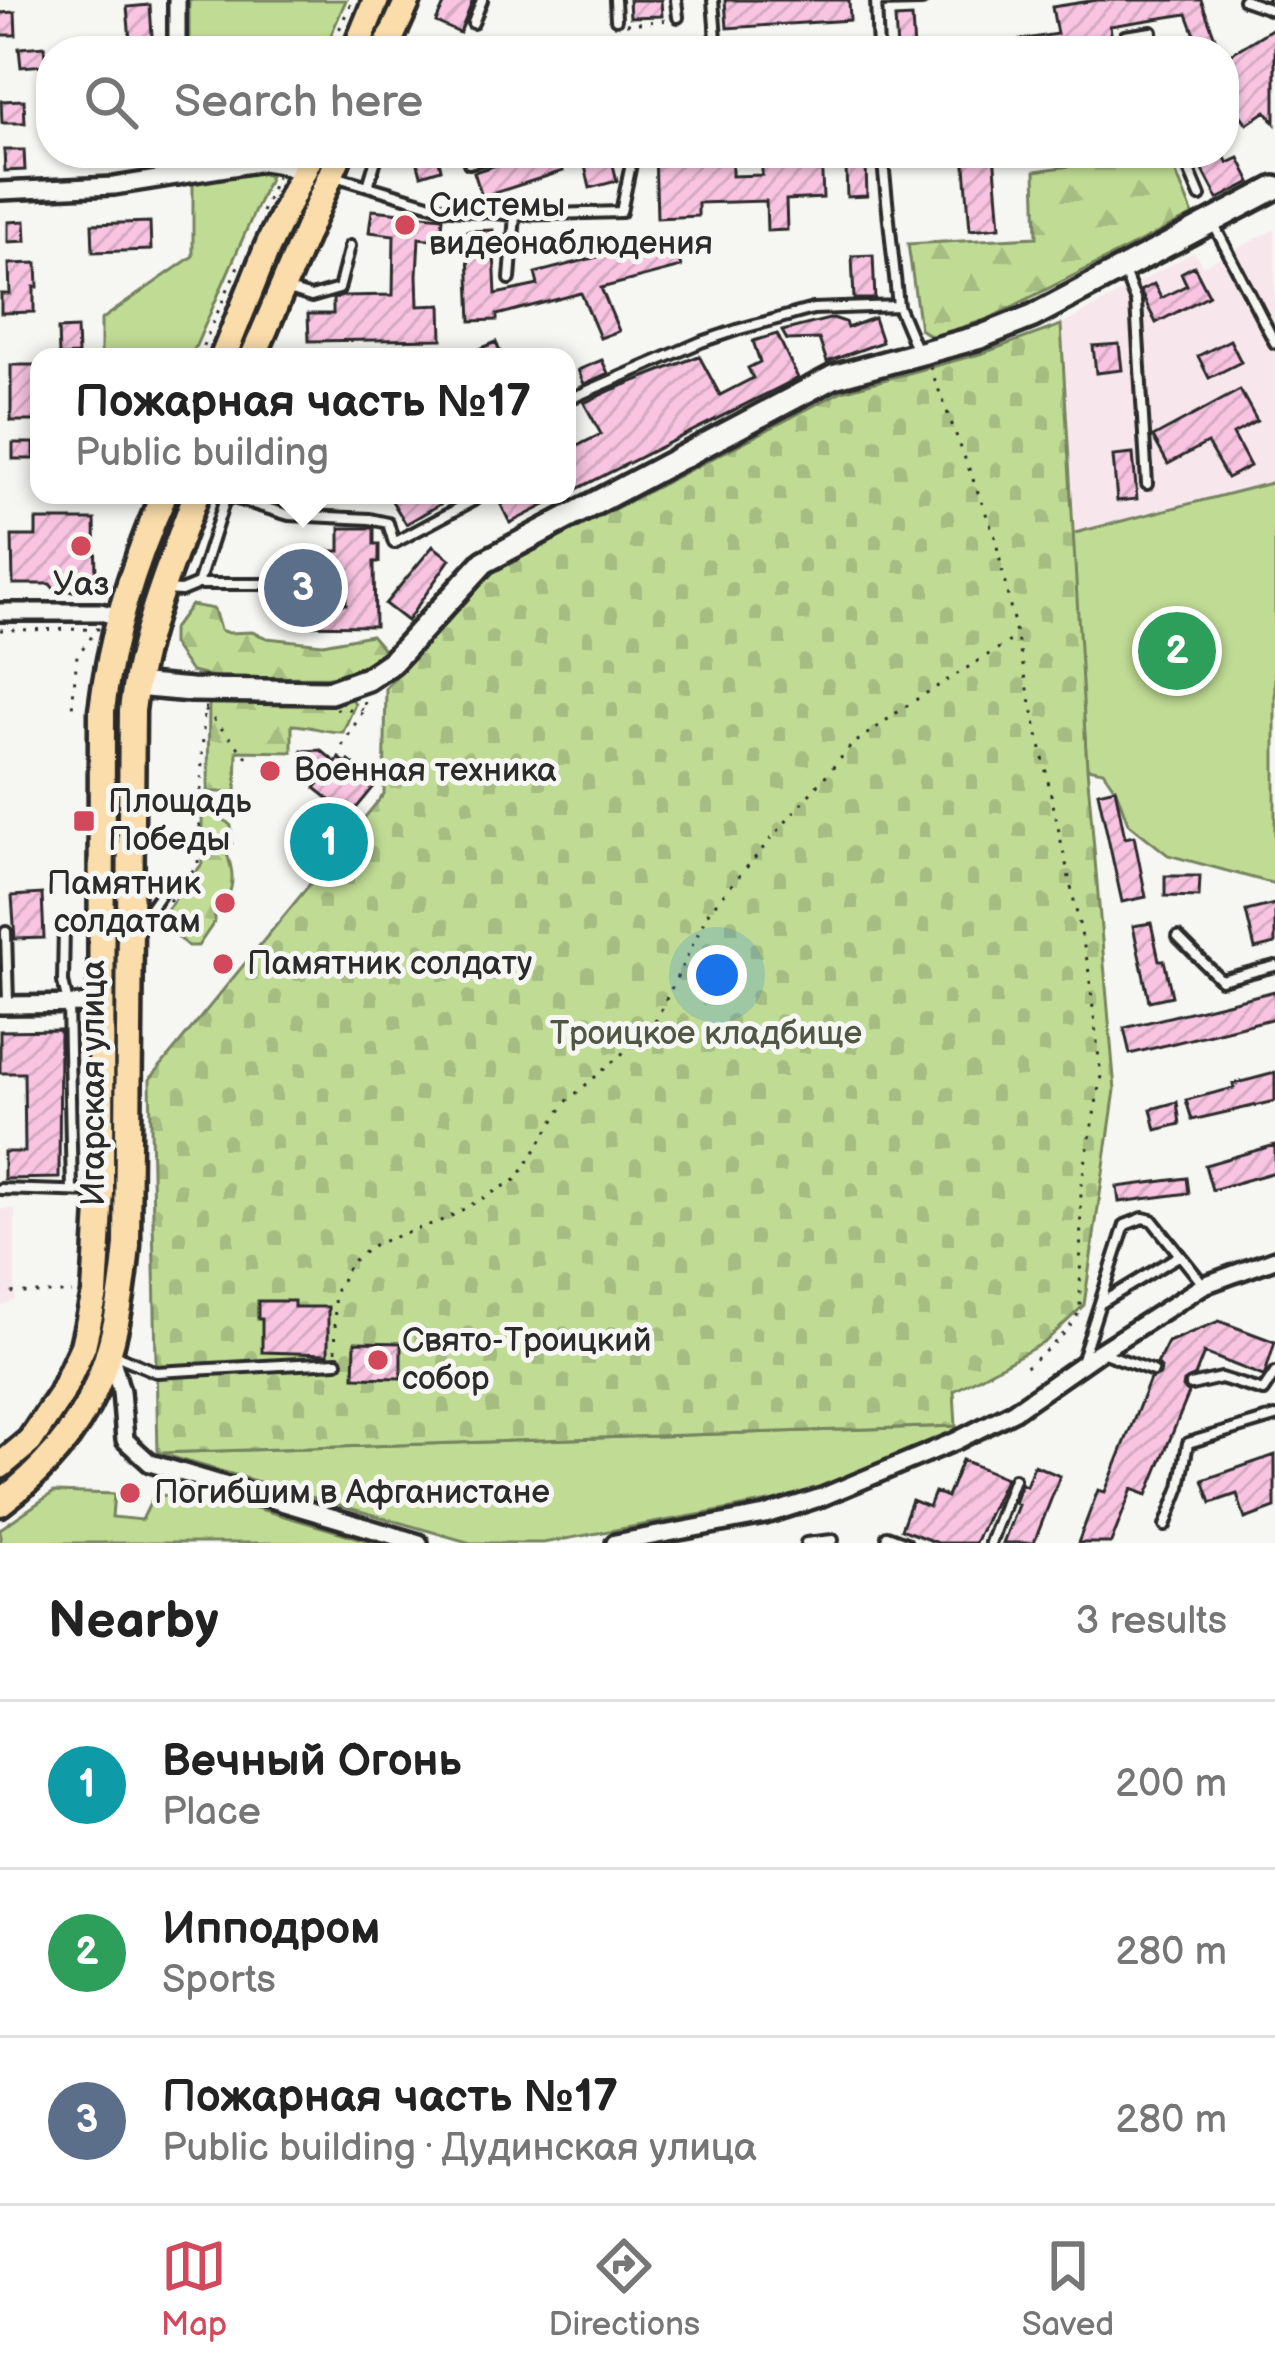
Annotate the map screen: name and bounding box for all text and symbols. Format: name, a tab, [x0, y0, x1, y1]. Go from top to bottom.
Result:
search box	[36, 36, 1239, 168]
icon: search	[78, 69, 144, 135]
text: Search here	[174, 75, 423, 130]
place label: Системы видеонаблюдения	[429, 186, 713, 264]
marker: Системы видеонаблюдения	[392, 212, 418, 238]
popup	[30, 348, 576, 504]
text: Пожарная часть №17	[75, 375, 531, 430]
text: Public building	[75, 430, 329, 477]
marker: Уаз	[68, 533, 94, 559]
pin: 3	[264, 543, 342, 633]
place label: Уаз	[53, 565, 109, 605]
pin: 2	[1138, 606, 1216, 696]
place label: Военная техника	[294, 751, 557, 791]
marker: Военная техника	[257, 758, 283, 784]
place label: Площадь Победы	[108, 782, 252, 860]
pin: 1	[290, 797, 368, 887]
marker: Площадь Победы	[71, 808, 97, 834]
place label: Памятник солдатам	[47, 864, 201, 942]
marker: Памятник солдатам	[212, 890, 238, 916]
place label: Памятник солдату	[247, 944, 532, 984]
your location	[687, 945, 747, 1005]
marker: Памятник солдату	[210, 951, 236, 977]
street label: Игарская улица	[74, 960, 114, 1206]
park label: Троицкое кладбище	[550, 1014, 862, 1054]
place label: Свято-Троицкий собор	[402, 1321, 652, 1399]
marker: Свято-Троицкий собор	[365, 1347, 391, 1373]
place label: Погибшим в Афганистане	[154, 1473, 550, 1513]
marker: Погибшим в Афганистане	[117, 1480, 143, 1506]
text: Nearby	[48, 1591, 219, 1652]
text: 3 results	[1075, 1598, 1227, 1645]
text: Вечный Огонь	[162, 1734, 461, 1789]
text: 1	[79, 1761, 95, 1808]
text: 200 m	[1115, 1761, 1227, 1808]
text: Place	[162, 1789, 261, 1836]
text: Ипподром	[162, 1902, 380, 1957]
text: 2	[75, 1929, 99, 1976]
text: 280 m	[1116, 1929, 1227, 1976]
text: Sports	[162, 1957, 276, 2004]
text: Пожарная часть №17	[162, 2070, 618, 2125]
text: 3	[76, 2097, 98, 2144]
text: 280 m	[1116, 2097, 1227, 2144]
text: Public building · Дудинская улица	[162, 2125, 757, 2172]
tab: Map	[161, 2233, 227, 2345]
tab: Directions	[548, 2233, 700, 2345]
tab: Saved	[1022, 2233, 1114, 2345]

